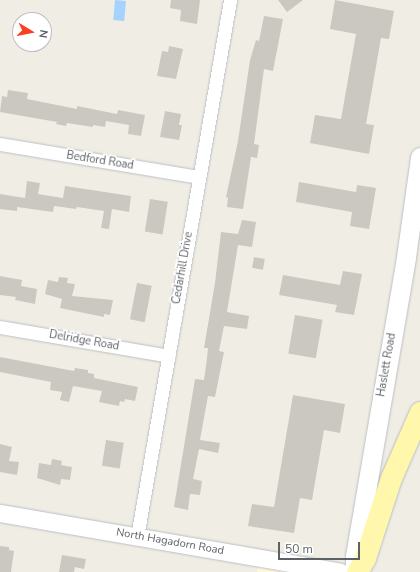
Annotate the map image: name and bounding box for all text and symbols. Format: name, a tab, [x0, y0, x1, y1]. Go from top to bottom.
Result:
north arrow	[12, 12, 52, 52]
text: N	[35, 29, 51, 39]
street label: Bedford Road	[65, 149, 135, 173]
street label: Cedarhill Drive	[170, 231, 196, 305]
street label: Delridge Road	[48, 328, 120, 354]
street label: Haslett Road	[375, 332, 399, 398]
street label: North Hagadorn Road	[115, 526, 225, 558]
scale bar	[280, 534, 362, 560]
text: 50 m	[285, 541, 313, 557]

